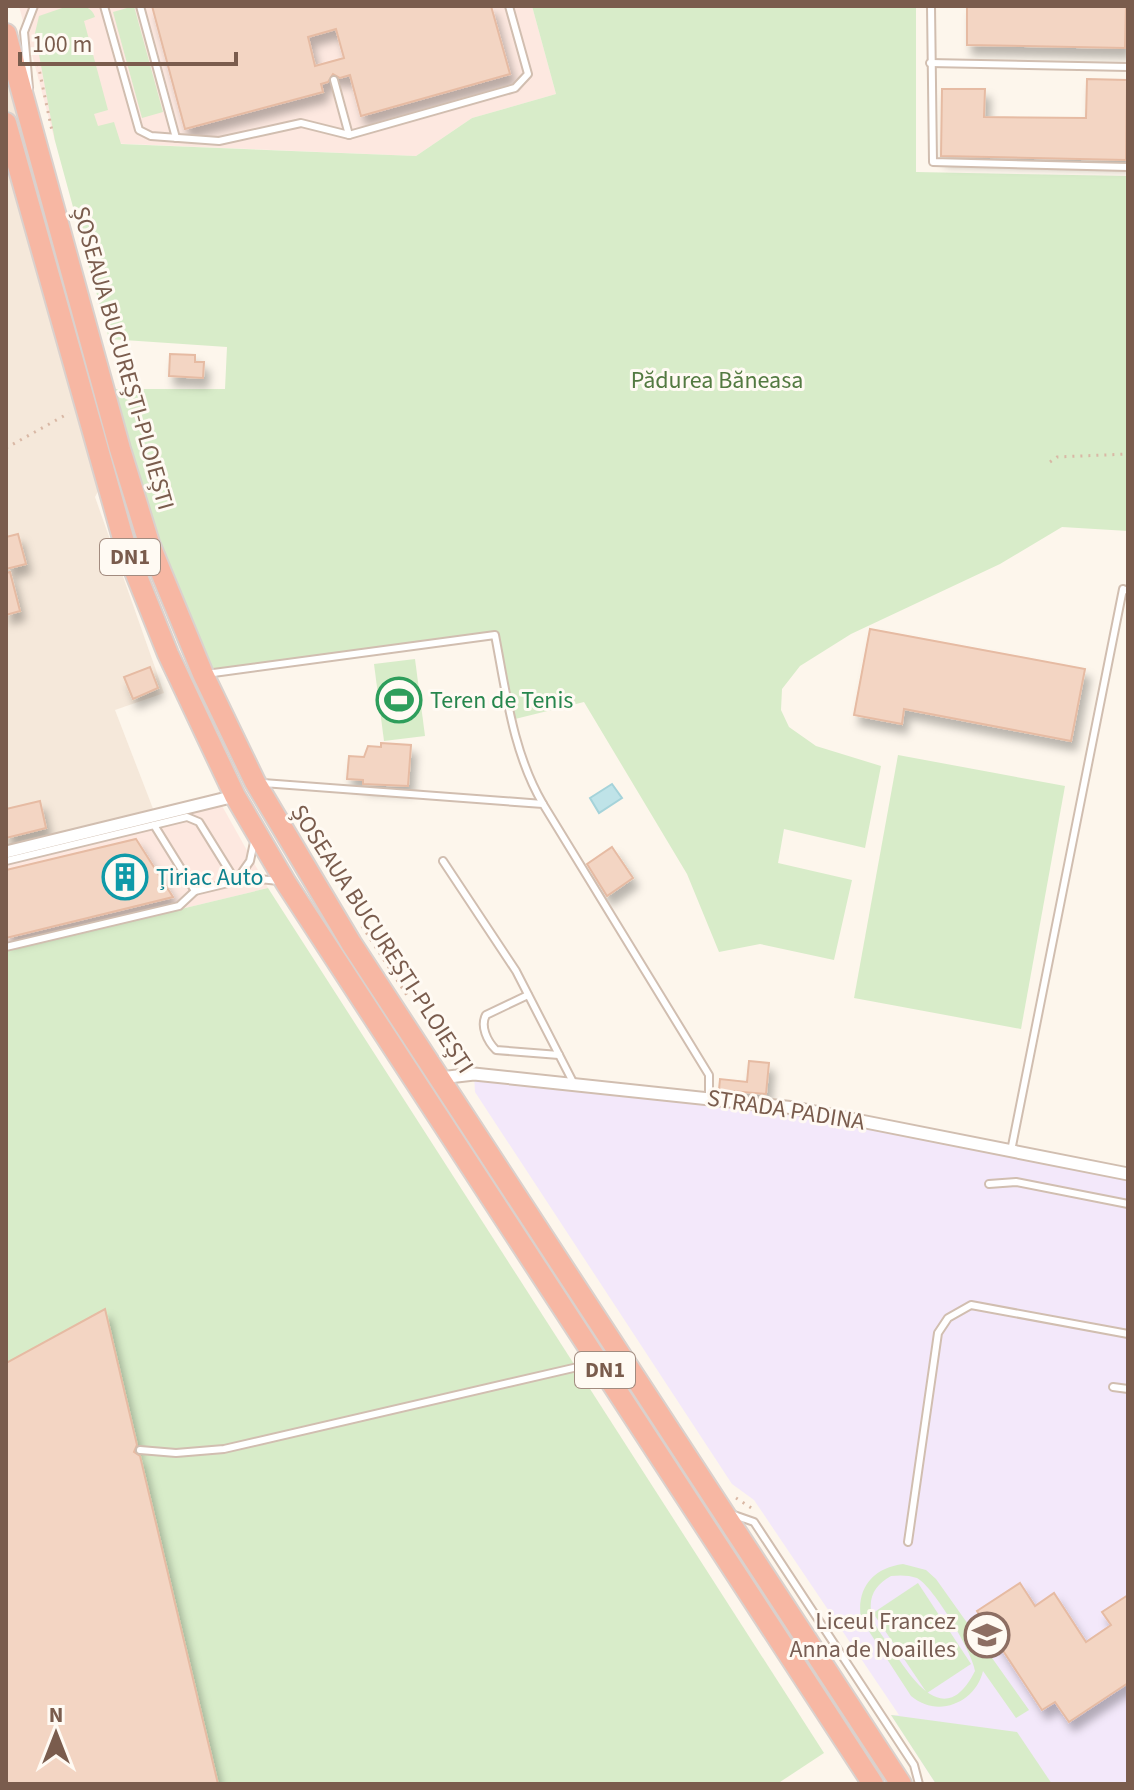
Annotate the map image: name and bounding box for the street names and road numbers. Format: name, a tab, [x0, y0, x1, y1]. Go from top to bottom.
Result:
street label: ȘOSEAUA BUCUREȘTI-PLOIEȘTI	[63, 202, 183, 514]
road number: DN1	[100, 539, 160, 575]
street label: ȘOSEAUA BUCUREȘTI-PLOIEȘTI	[282, 798, 482, 1080]
street label: STRADA PADINA	[705, 1080, 867, 1140]
road number: DN1	[575, 1352, 635, 1388]

